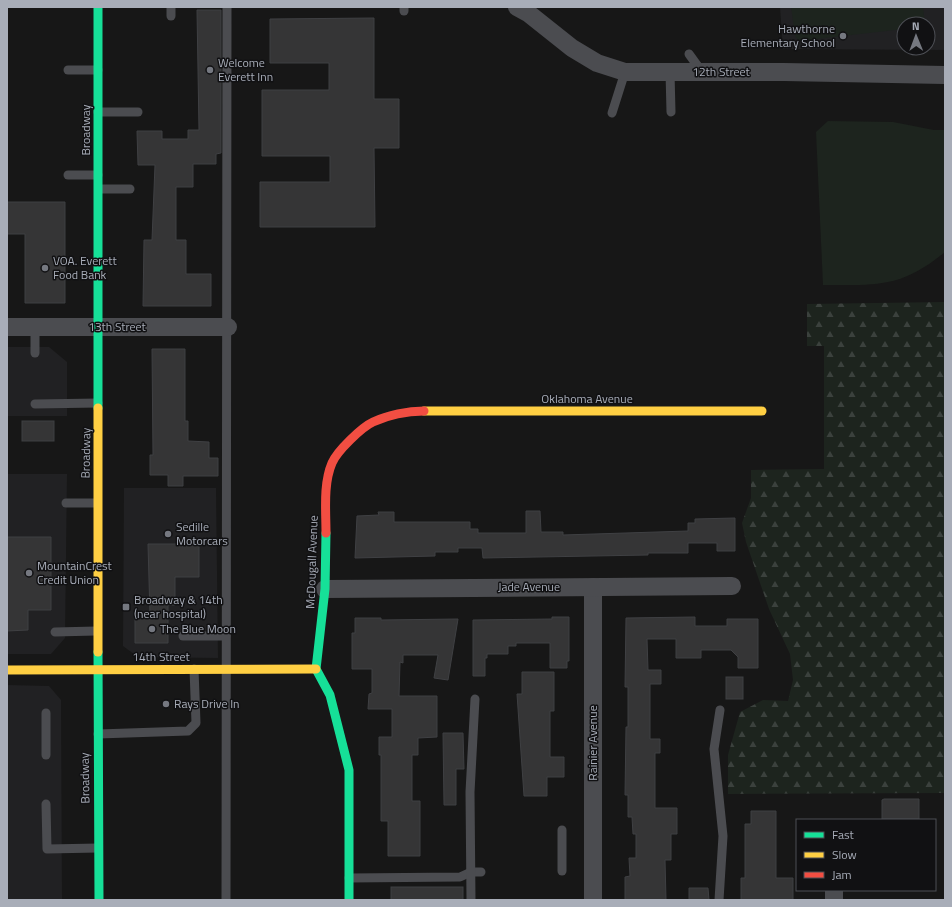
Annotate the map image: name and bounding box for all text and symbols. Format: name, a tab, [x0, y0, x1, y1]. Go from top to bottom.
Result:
north arrow	[896, 16, 936, 56]
text: N	[912, 18, 920, 34]
place label: Hawthorne Elementary School	[741, 19, 835, 52]
marker: Hawthorne Elementary School	[838, 31, 848, 41]
place label: Welcome Everett Inn	[218, 53, 273, 86]
street label: 12th Street	[692, 62, 751, 81]
marker: Welcome Everett Inn	[205, 65, 215, 75]
street label: Broadway	[76, 104, 95, 155]
place label: VOA. Everett Food Bank	[53, 251, 117, 284]
marker: VOA. Everett Food Bank	[40, 263, 50, 273]
street label: 13th Street	[88, 317, 147, 336]
street label: Oklahoma Avenue	[541, 389, 633, 408]
street label: Broadway	[76, 427, 95, 479]
street label: McDougall Avenue	[300, 515, 323, 609]
place label: Sedille Motorcars	[176, 517, 228, 550]
marker: Sedille Motorcars	[163, 529, 173, 539]
place label: MountainCrest Credit Union	[37, 556, 113, 589]
marker: MountainCrest Credit Union	[24, 568, 34, 578]
street label: Jade Avenue	[498, 577, 560, 596]
place label: Broadway & 14th (near hospital)	[134, 590, 223, 623]
marker: Broadway & 14th (near hospital)	[121, 602, 131, 612]
place label: The Blue Moon	[160, 619, 236, 638]
marker: The Blue Moon	[147, 624, 157, 634]
street label: 14th Street	[132, 647, 191, 666]
place label: Rays Drive In	[174, 694, 240, 713]
marker: Rays Drive In	[161, 699, 171, 709]
street label: Rainier Avenue	[583, 705, 602, 781]
street label: Broadway	[75, 752, 94, 804]
legend	[796, 819, 936, 891]
text: Fast	[832, 825, 855, 844]
text: Slow	[832, 845, 857, 864]
text: Jam	[832, 865, 852, 884]

